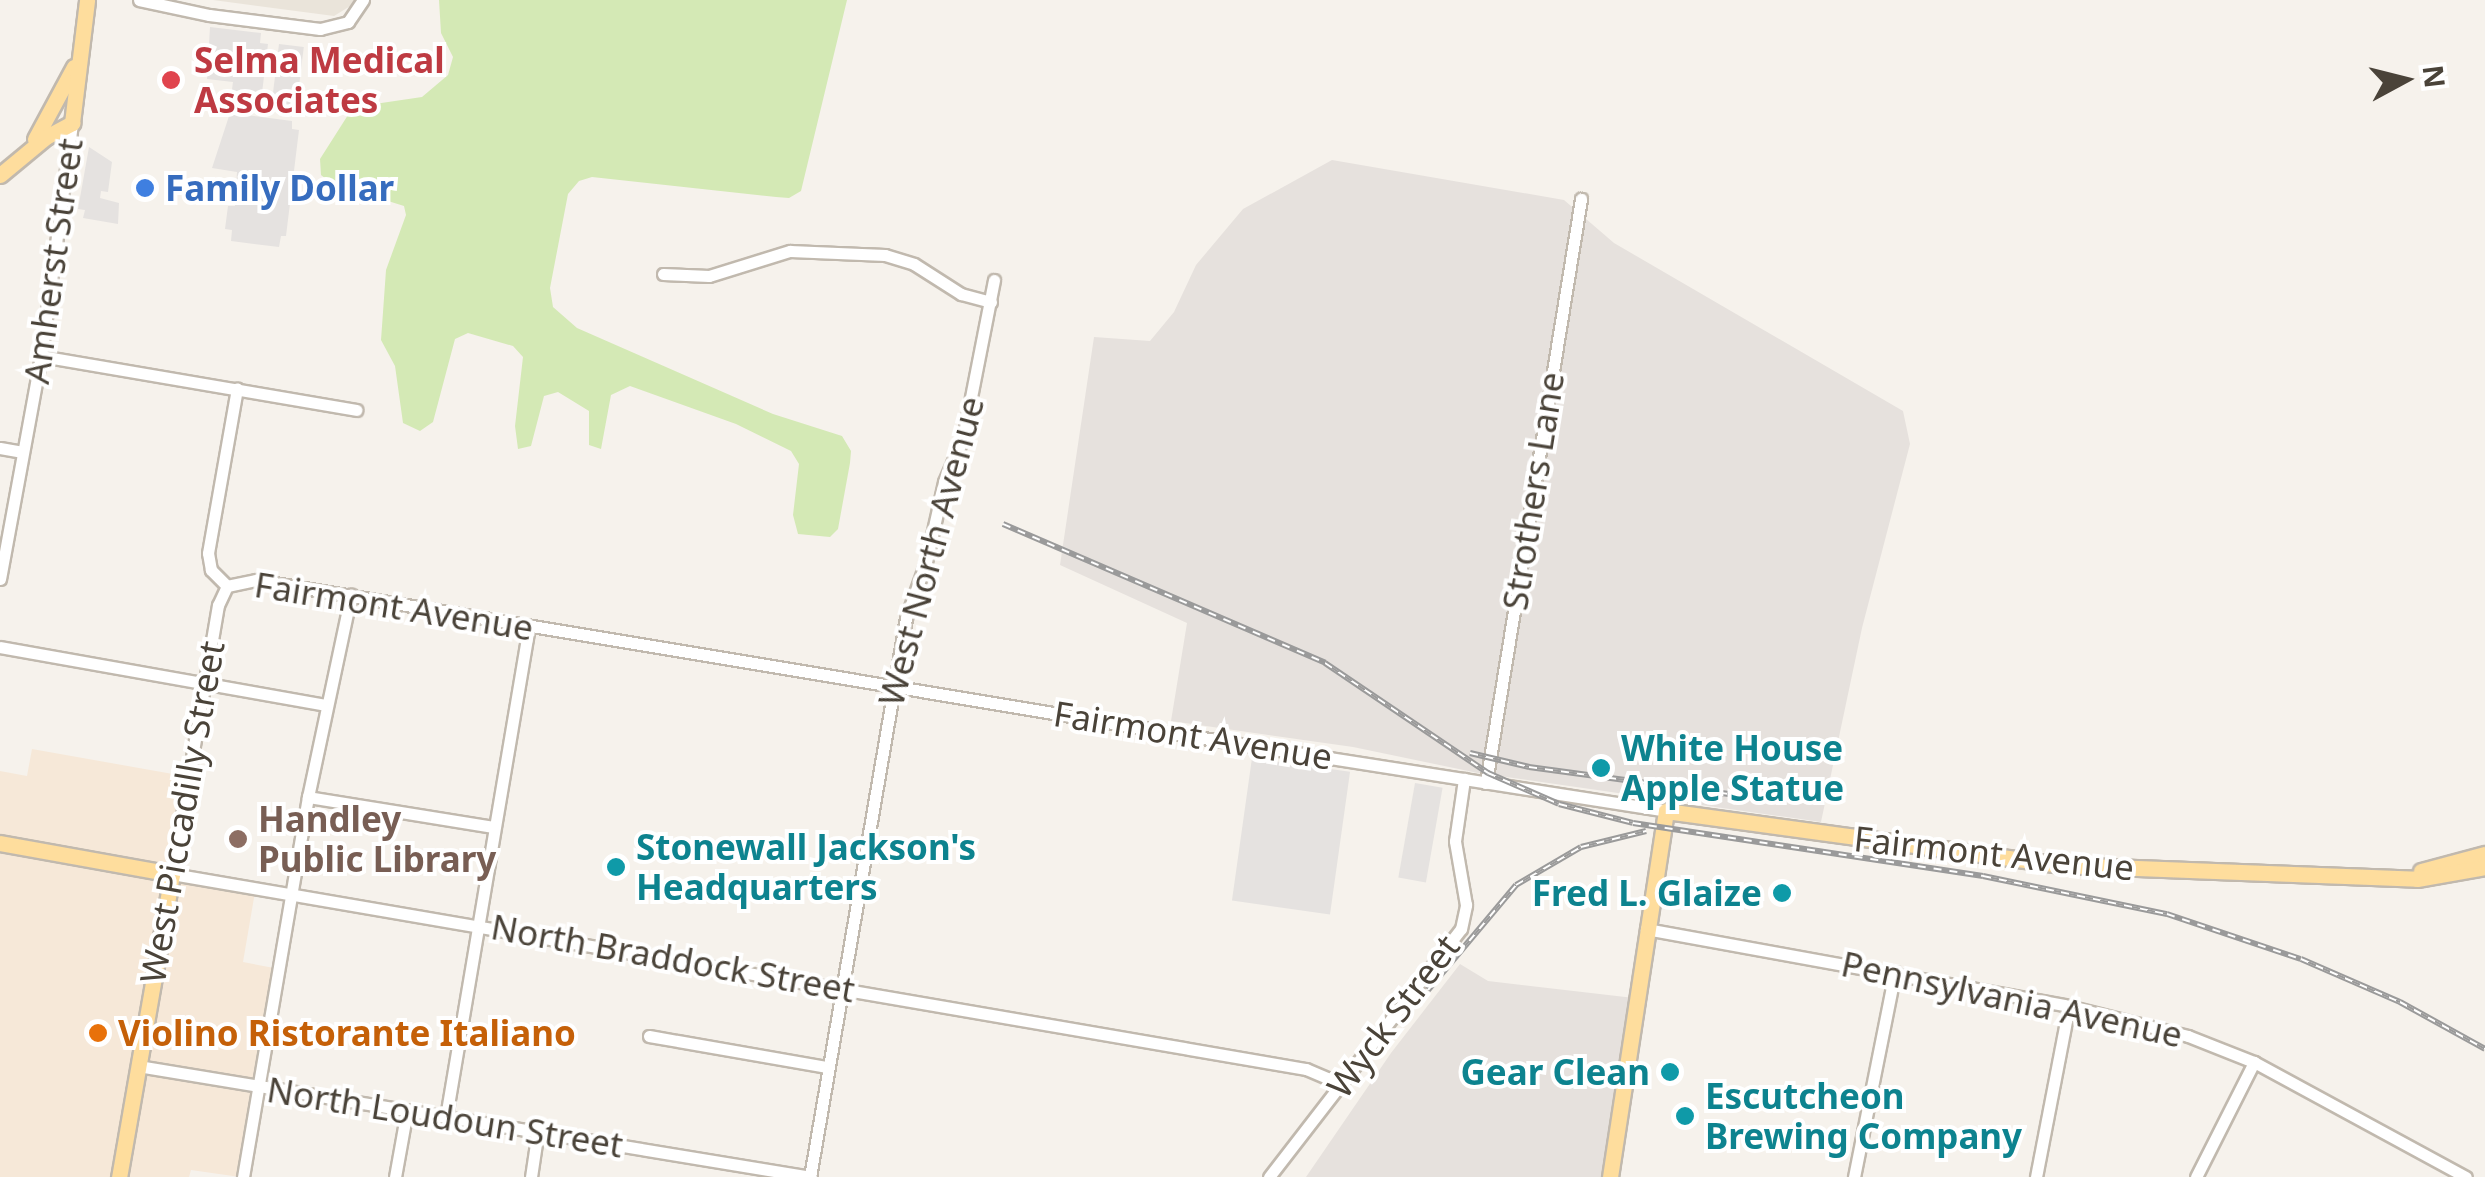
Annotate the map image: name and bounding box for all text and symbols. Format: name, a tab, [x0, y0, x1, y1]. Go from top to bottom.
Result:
north arrow	[2355, 30, 2455, 130]
place label: Selma Medical Associates	[194, 39, 445, 121]
text: N	[2415, 63, 2455, 90]
marker: Selma Medical Associates	[158, 67, 184, 93]
street label: Amherst Street	[15, 136, 91, 386]
place label: Family Dollar	[165, 167, 394, 209]
marker: Family Dollar	[134, 177, 156, 199]
street label: Strothers Lane	[1493, 369, 1573, 613]
street label: West North Avenue	[869, 392, 993, 710]
street label: Fairmont Avenue	[252, 563, 536, 649]
street label: West Piccadilly Street	[131, 638, 233, 986]
street label: Fairmont Avenue	[1051, 692, 1335, 778]
place label: White House Apple Statue	[1621, 727, 1844, 809]
marker: White House Apple Statue	[1590, 757, 1612, 779]
place label: Handley Public Library	[258, 798, 496, 880]
street label: Fairmont Avenue	[1852, 817, 2136, 889]
place label: Stonewall Jackson's Headquarters	[636, 826, 976, 908]
marker: Handley Public Library	[227, 828, 249, 850]
marker: Stonewall Jackson's Headquarters	[605, 856, 627, 878]
place label: Fred L. Glaize	[1532, 872, 1762, 914]
marker: Fred L. Glaize	[1771, 882, 1793, 904]
street label: North Braddock Street	[488, 905, 858, 1011]
street label: Wyck Street	[1318, 926, 1468, 1106]
street label: Pennsylvania Avenue	[1838, 942, 2186, 1056]
place label: Violino Ristorante Italiano	[118, 1012, 576, 1054]
marker: Violino Ristorante Italiano	[87, 1022, 109, 1044]
place label: Gear Clean	[1461, 1051, 1650, 1093]
marker: Gear Clean	[1659, 1061, 1681, 1083]
street label: North Loudoun Street	[264, 1068, 626, 1166]
place label: Escutcheon Brewing Company	[1705, 1075, 2022, 1157]
marker: Escutcheon Brewing Company	[1674, 1105, 1696, 1127]

